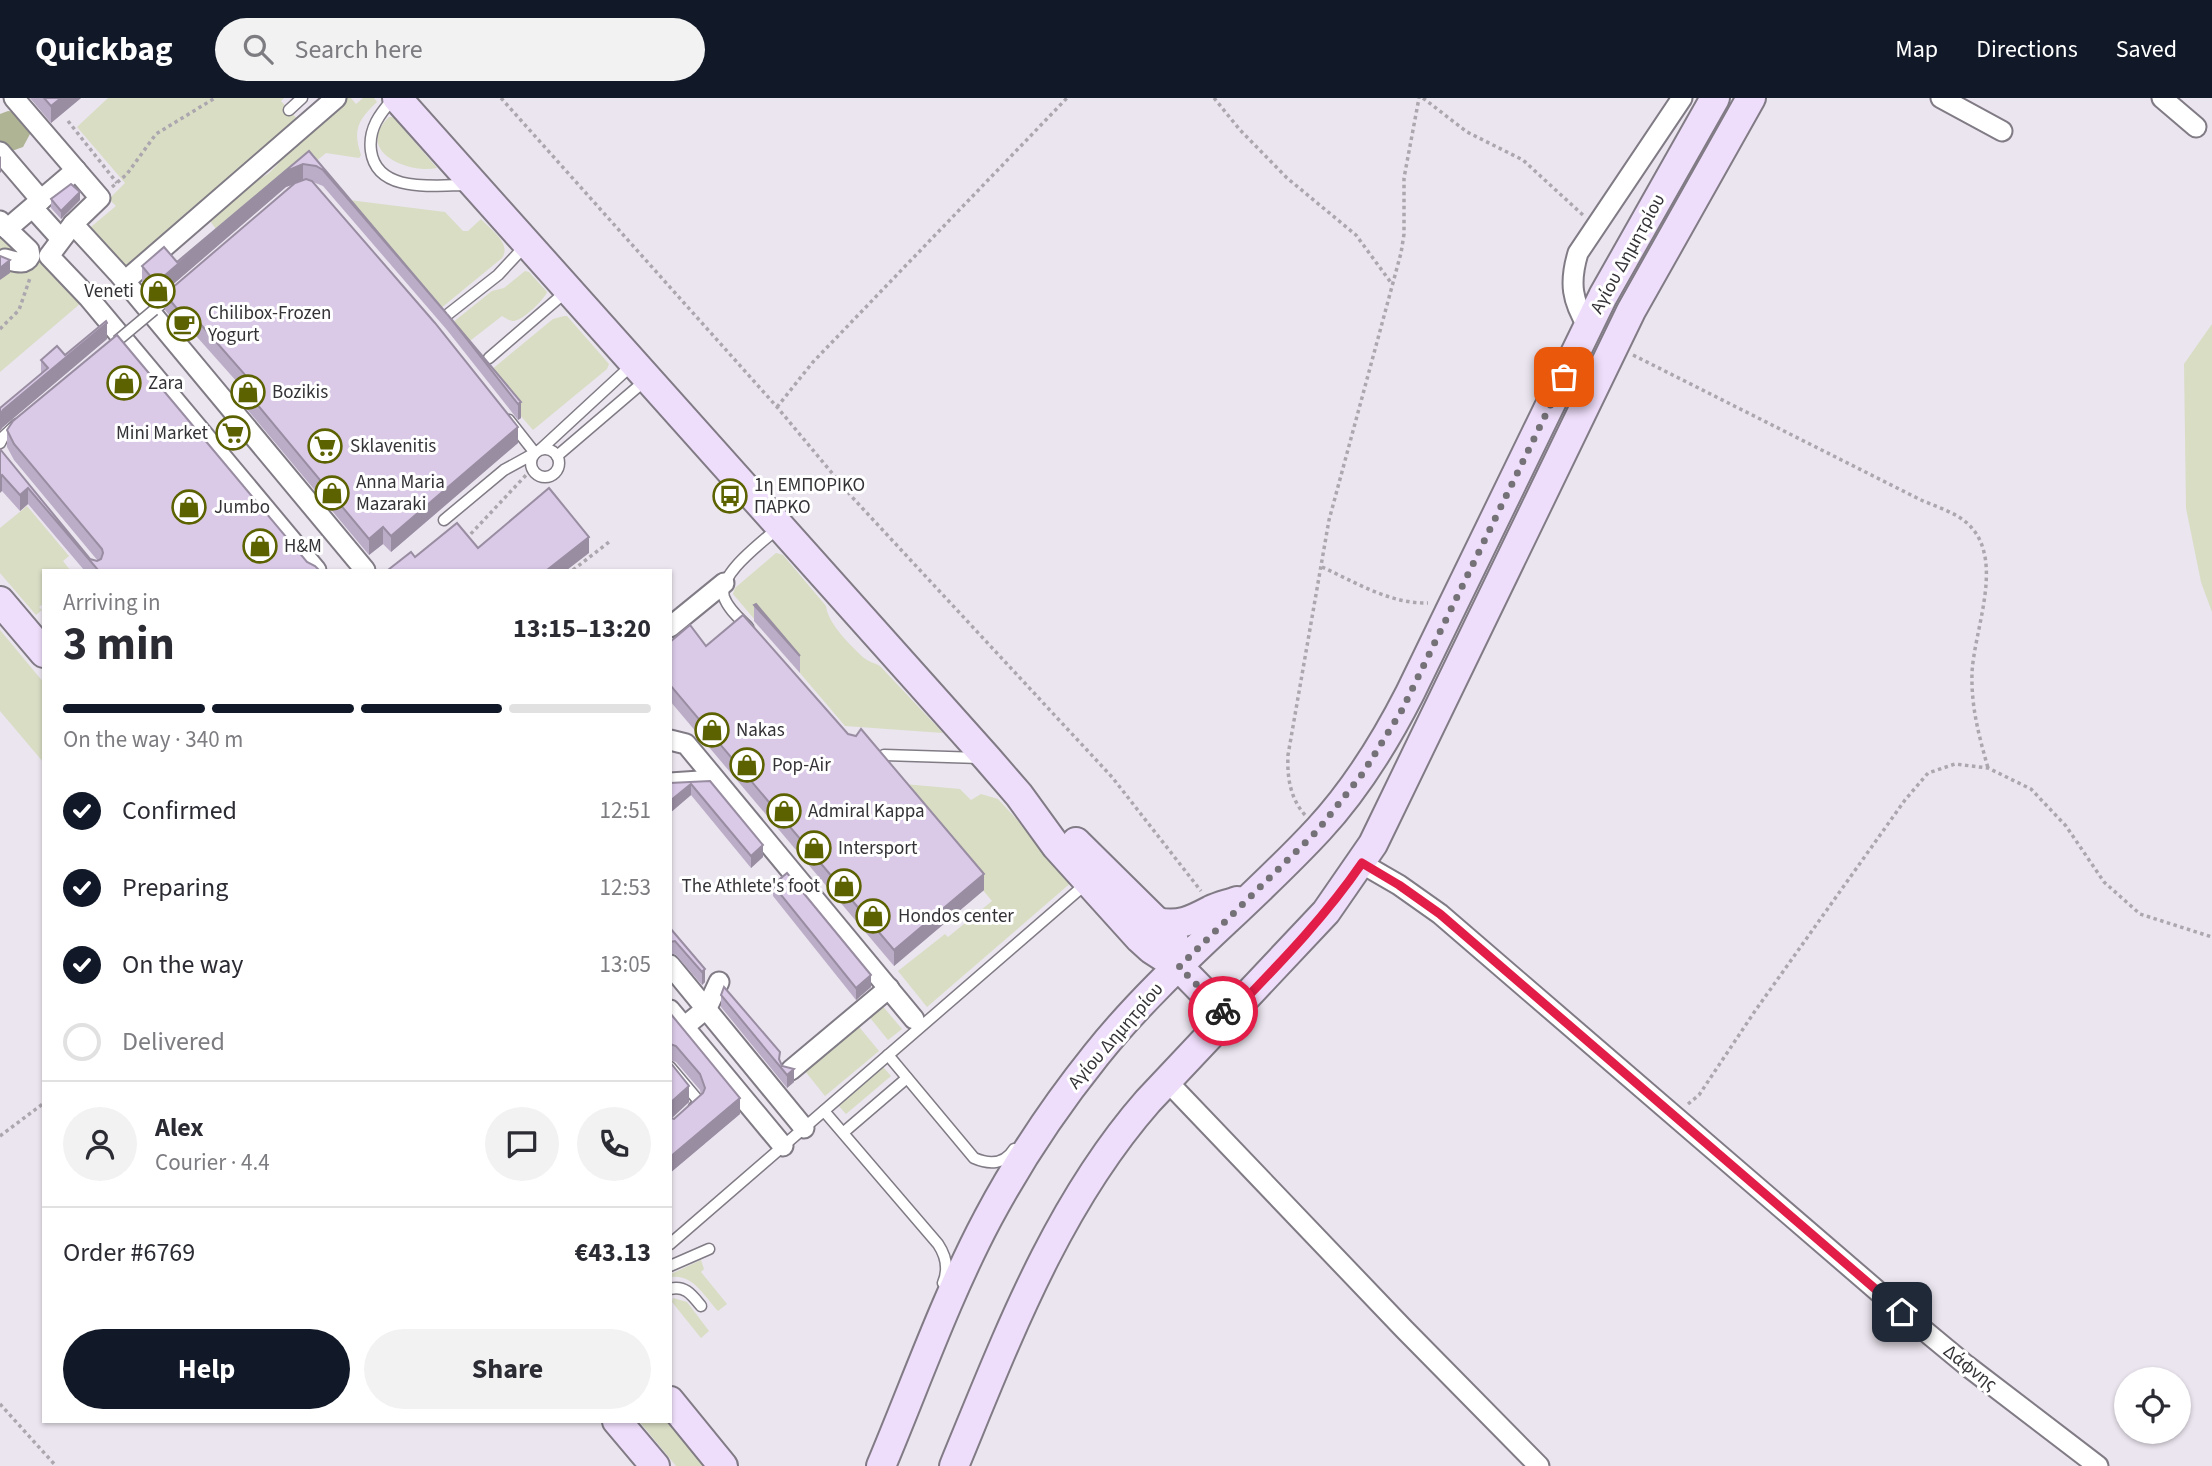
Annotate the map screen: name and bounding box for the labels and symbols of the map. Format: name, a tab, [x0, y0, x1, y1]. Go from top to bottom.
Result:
street label: Αγίου Δημητρίου	[1584, 189, 1672, 319]
shop icon: Veneti	[139, 272, 177, 310]
place label: Veneti	[84, 278, 134, 305]
place label: Chilibox-Frozen Yogurt	[207, 300, 331, 349]
cafe icon: Chilibox-Frozen Yogurt	[165, 305, 203, 343]
pin	[1534, 347, 1594, 407]
shop icon: Zara	[105, 364, 143, 402]
place label: Zara	[148, 370, 183, 397]
shop icon: Bozikis	[229, 373, 267, 411]
place label: Bozikis	[272, 379, 328, 406]
supermarket icon: Mini Market	[214, 414, 252, 452]
place label: Mini Market	[116, 420, 209, 447]
supermarket icon: Sklavenitis	[306, 427, 344, 465]
place label: Sklavenitis	[350, 433, 436, 460]
place label: Anna Maria Mazaraki	[356, 469, 445, 518]
place label: 1η ΕΜΠΟΡΙΚΟ ΠΑΡΚΟ	[754, 472, 865, 521]
shop icon: Anna Maria Mazaraki	[313, 474, 351, 512]
bus stop icon: 1η ΕΜΠΟΡΙΚΟ ΠΑΡΚΟ	[711, 477, 749, 515]
shop icon: Jumbo	[170, 488, 208, 526]
place label: Jumbo	[214, 494, 270, 521]
shop icon: H&M	[241, 527, 279, 565]
place label: H&M	[284, 533, 322, 560]
shop icon: Nakas	[693, 711, 731, 749]
place label: Nakas	[736, 717, 785, 744]
shop icon: Pop-Air	[728, 746, 766, 784]
place label: Pop-Air	[772, 752, 831, 779]
shop icon: Admiral Kappa	[765, 792, 803, 830]
place label: Admiral Kappa	[808, 798, 925, 825]
shop icon: Intersport	[795, 829, 833, 867]
place label: Intersport	[838, 835, 918, 862]
shop icon: The Athlete's foot	[825, 867, 863, 905]
place label: The Athlete's foot	[682, 873, 821, 900]
shop icon: Hondos center	[854, 897, 892, 935]
place label: Hondos center	[898, 903, 1014, 930]
courier	[1188, 976, 1258, 1046]
street label: Αγίου Δημητρίου	[1062, 977, 1170, 1095]
pin	[1872, 1282, 1932, 1342]
street label: Δάφνης	[1937, 1338, 2003, 1398]

